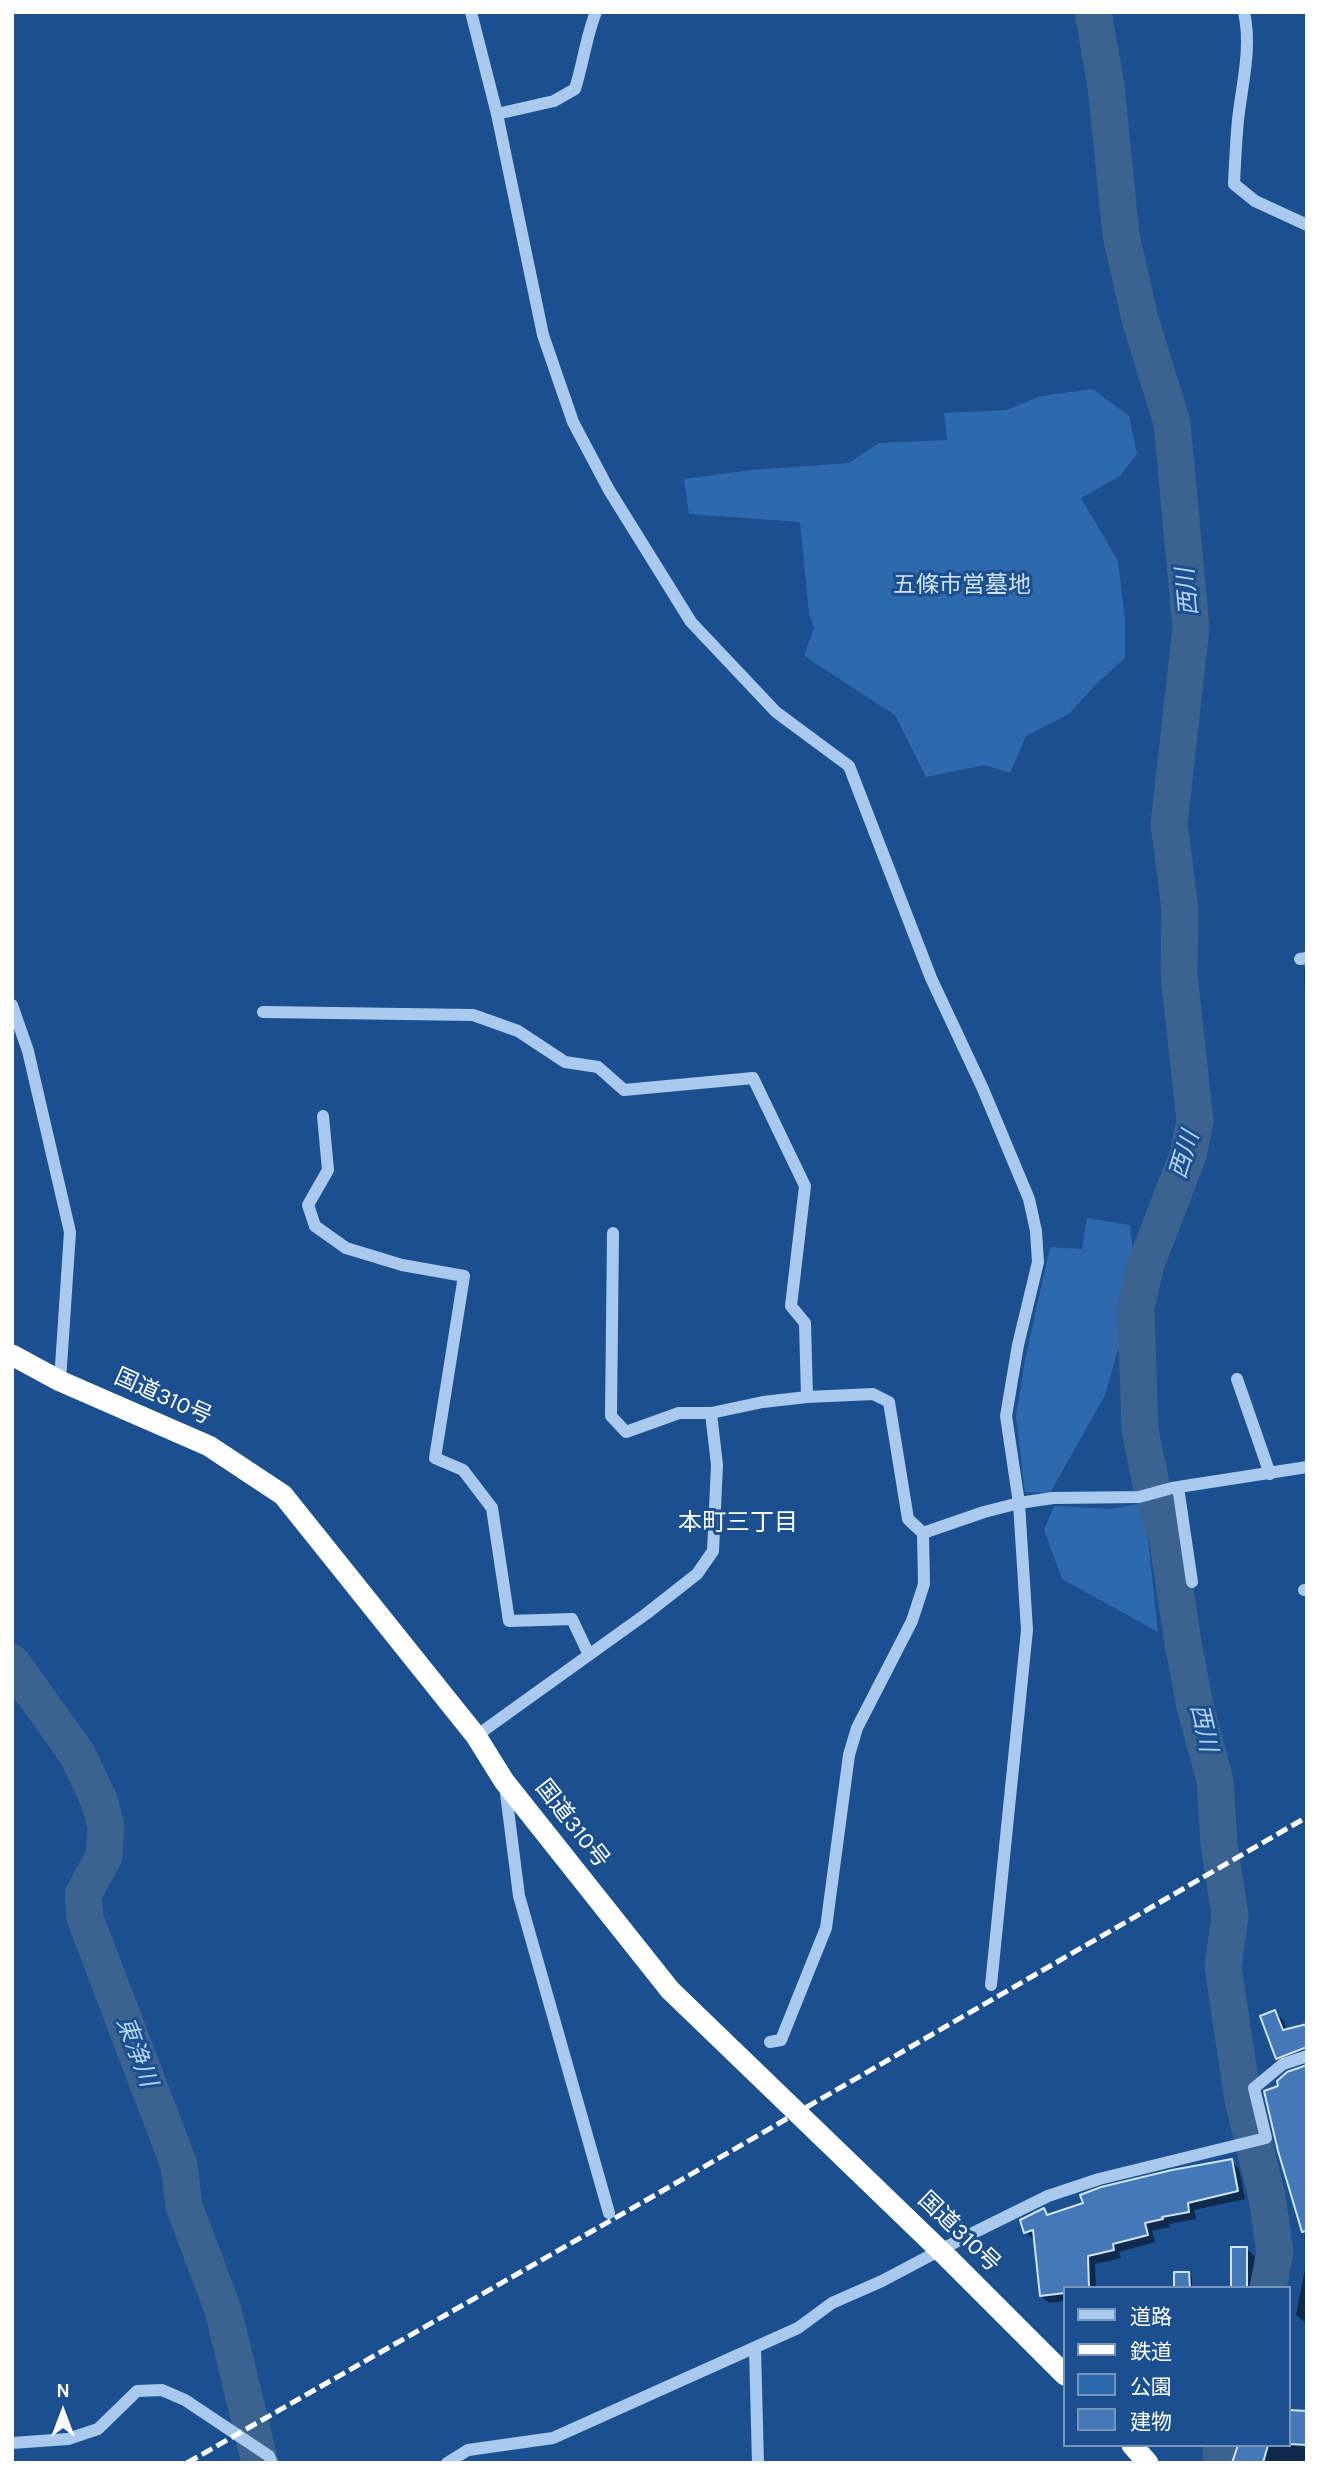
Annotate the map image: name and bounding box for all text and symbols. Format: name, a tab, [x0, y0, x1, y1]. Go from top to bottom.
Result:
water label: 西川	[1172, 567, 1204, 617]
park label: 五條市営墓地	[893, 571, 1031, 599]
water label: 西川	[1164, 1128, 1206, 1182]
street label: 国道310号	[110, 1363, 216, 1431]
district label: 本町三丁目	[678, 1509, 798, 1537]
water label: 西川	[1184, 1701, 1222, 1755]
street label: 国道310号	[529, 1775, 615, 1873]
water label: 東浄川	[110, 2013, 162, 2091]
street label: 国道310号	[912, 2186, 1006, 2278]
legend	[1064, 2286, 1291, 2447]
text: 道路	[1130, 2305, 1172, 2329]
text: 鉄道	[1130, 2340, 1172, 2364]
text: 公園	[1130, 2375, 1172, 2399]
north arrow	[28, 2377, 98, 2447]
text: N	[56, 2380, 70, 2402]
text: 建物	[1130, 2410, 1172, 2434]

